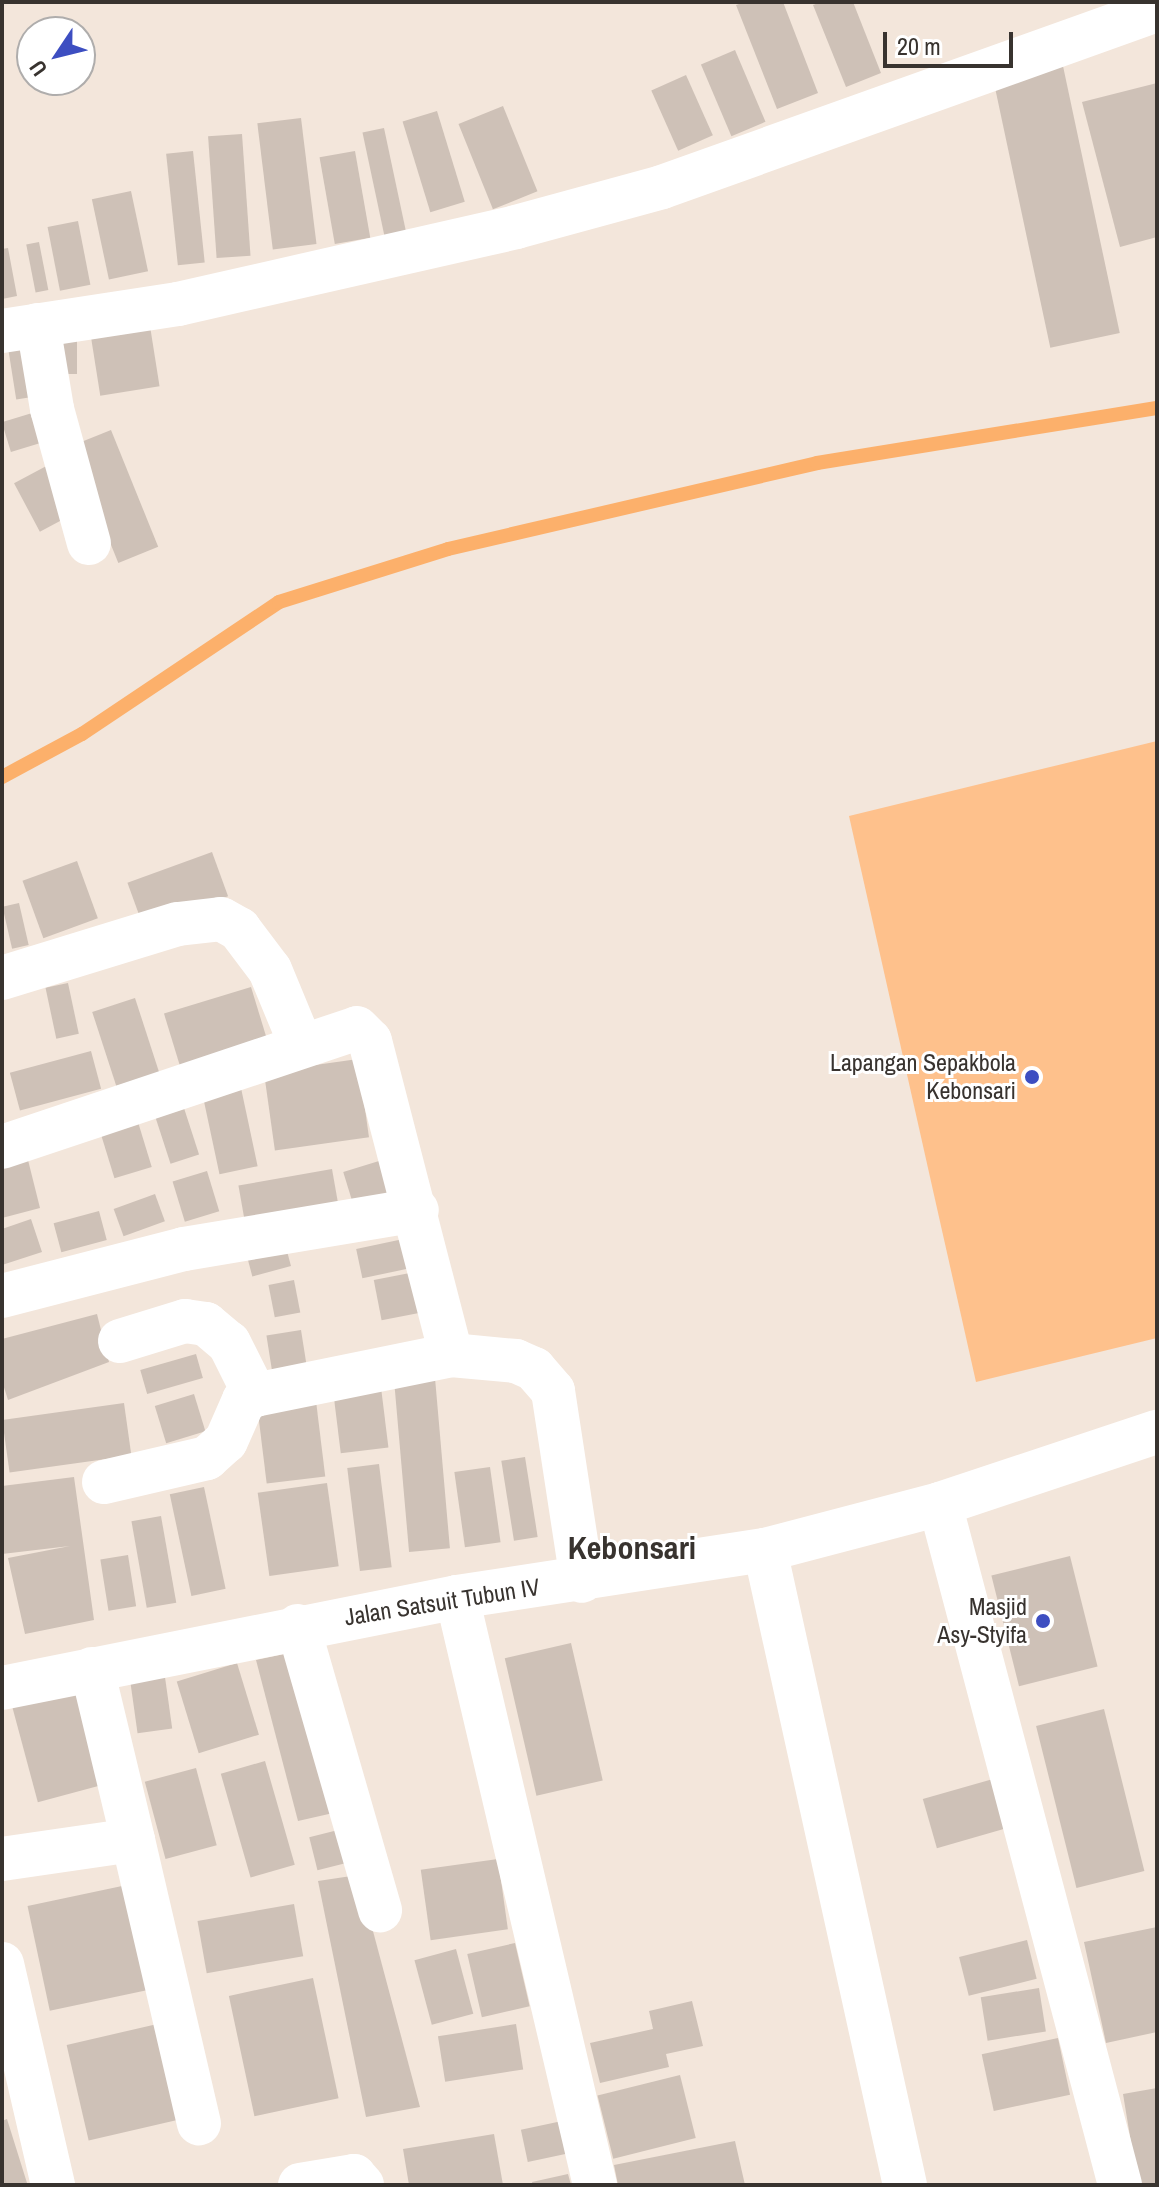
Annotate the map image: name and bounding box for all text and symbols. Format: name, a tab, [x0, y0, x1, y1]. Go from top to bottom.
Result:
north arrow	[16, 16, 96, 96]
scale bar	[887, 16, 1017, 66]
text: 20 m	[897, 30, 941, 62]
text: U	[22, 55, 54, 83]
place label: Lapangan Sepakbola Kebonsari	[830, 1049, 1016, 1105]
marker: Lapangan Sepakbola Kebonsari	[1023, 1068, 1041, 1086]
district label: Kebonsari	[568, 1529, 696, 1567]
street label: Jalan Satsuit Tubun IV	[342, 1572, 542, 1632]
place label: Masjid Asy-Styifa	[937, 1593, 1027, 1649]
marker: Masjid Asy-Styifa	[1034, 1612, 1052, 1630]

